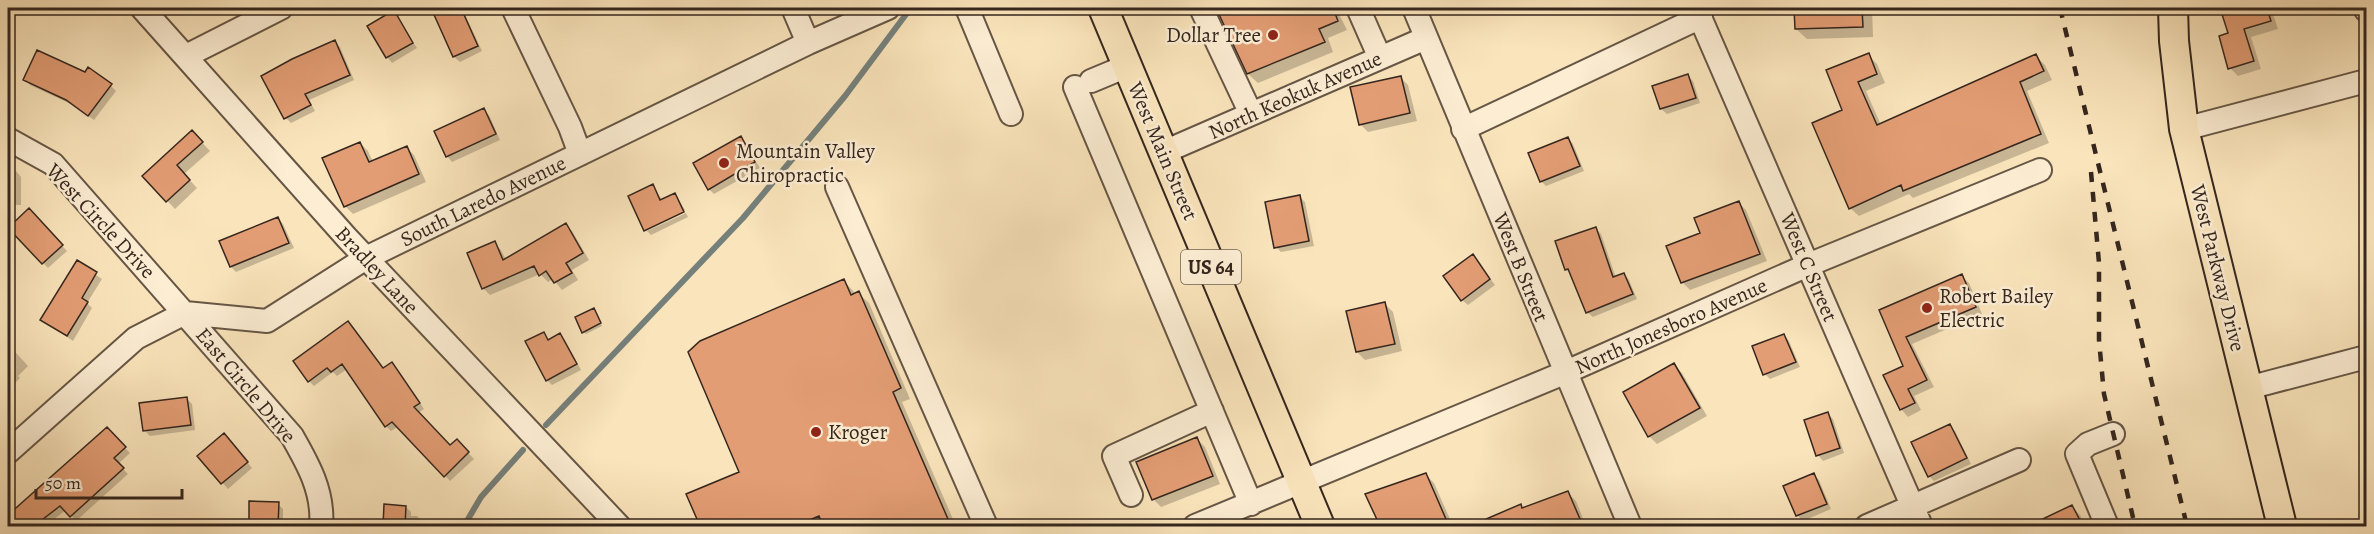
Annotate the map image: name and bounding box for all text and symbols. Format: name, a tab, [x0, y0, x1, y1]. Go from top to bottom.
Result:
place label: Dollar Tree	[1166, 21, 1261, 49]
marker: Dollar Tree	[1266, 28, 1280, 42]
street label: North Keokuk Avenue	[1204, 44, 1386, 146]
street label: West Main Street	[1121, 77, 1205, 224]
place label: Mountain Valley Chiropractic	[736, 137, 876, 189]
street label: South Laredo Avenue	[396, 149, 570, 253]
marker: Mountain Valley Chiropractic	[717, 156, 731, 170]
street label: West Circle Drive	[40, 157, 162, 285]
street label: West Parkway Drive	[2184, 181, 2252, 354]
street label: West B Street	[1486, 207, 1556, 326]
street label: West C Street	[1773, 207, 1845, 326]
street label: Bradley Lane	[329, 220, 425, 320]
road number: US 64	[1181, 250, 1241, 284]
street label: North Jonesboro Avenue	[1571, 271, 1771, 381]
place label: Robert Bailey Electric	[1939, 282, 2054, 334]
marker: Robert Bailey Electric	[1920, 301, 1934, 315]
street label: East Circle Drive	[189, 321, 303, 449]
place label: Kroger	[828, 418, 887, 446]
marker: Kroger	[809, 425, 823, 439]
scale bar	[36, 462, 182, 500]
text: 50 m	[45, 471, 81, 495]

